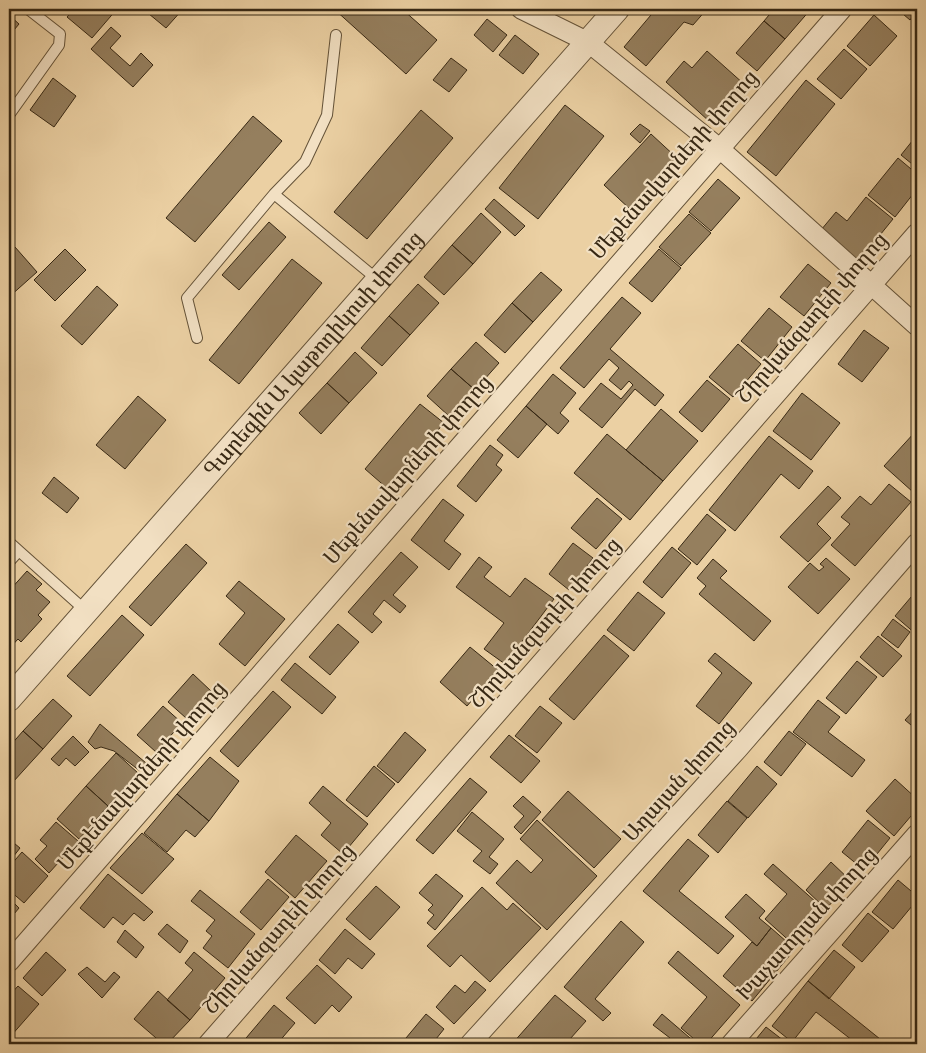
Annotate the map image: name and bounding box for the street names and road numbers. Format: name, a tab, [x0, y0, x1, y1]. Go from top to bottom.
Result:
street label: Մեքենավարների փողոց	[584, 64, 764, 266]
street label: Գարեգին Ա կաթողիկոսի փողոց	[198, 225, 429, 482]
street label: Շիրվանզադեի փողոց	[730, 227, 894, 409]
street label: Մեքենավարների փողոց	[318, 369, 498, 571]
street label: Շիրվանզադեի փողոց	[463, 532, 627, 714]
street label: Մեքենավարների փողոց	[52, 675, 232, 877]
street label: Աղայան փողոց	[617, 714, 741, 848]
street label: Շիրվանզադեի փողոց	[197, 838, 361, 1020]
street label: Խաչատրյան փողոց	[731, 841, 883, 1007]

